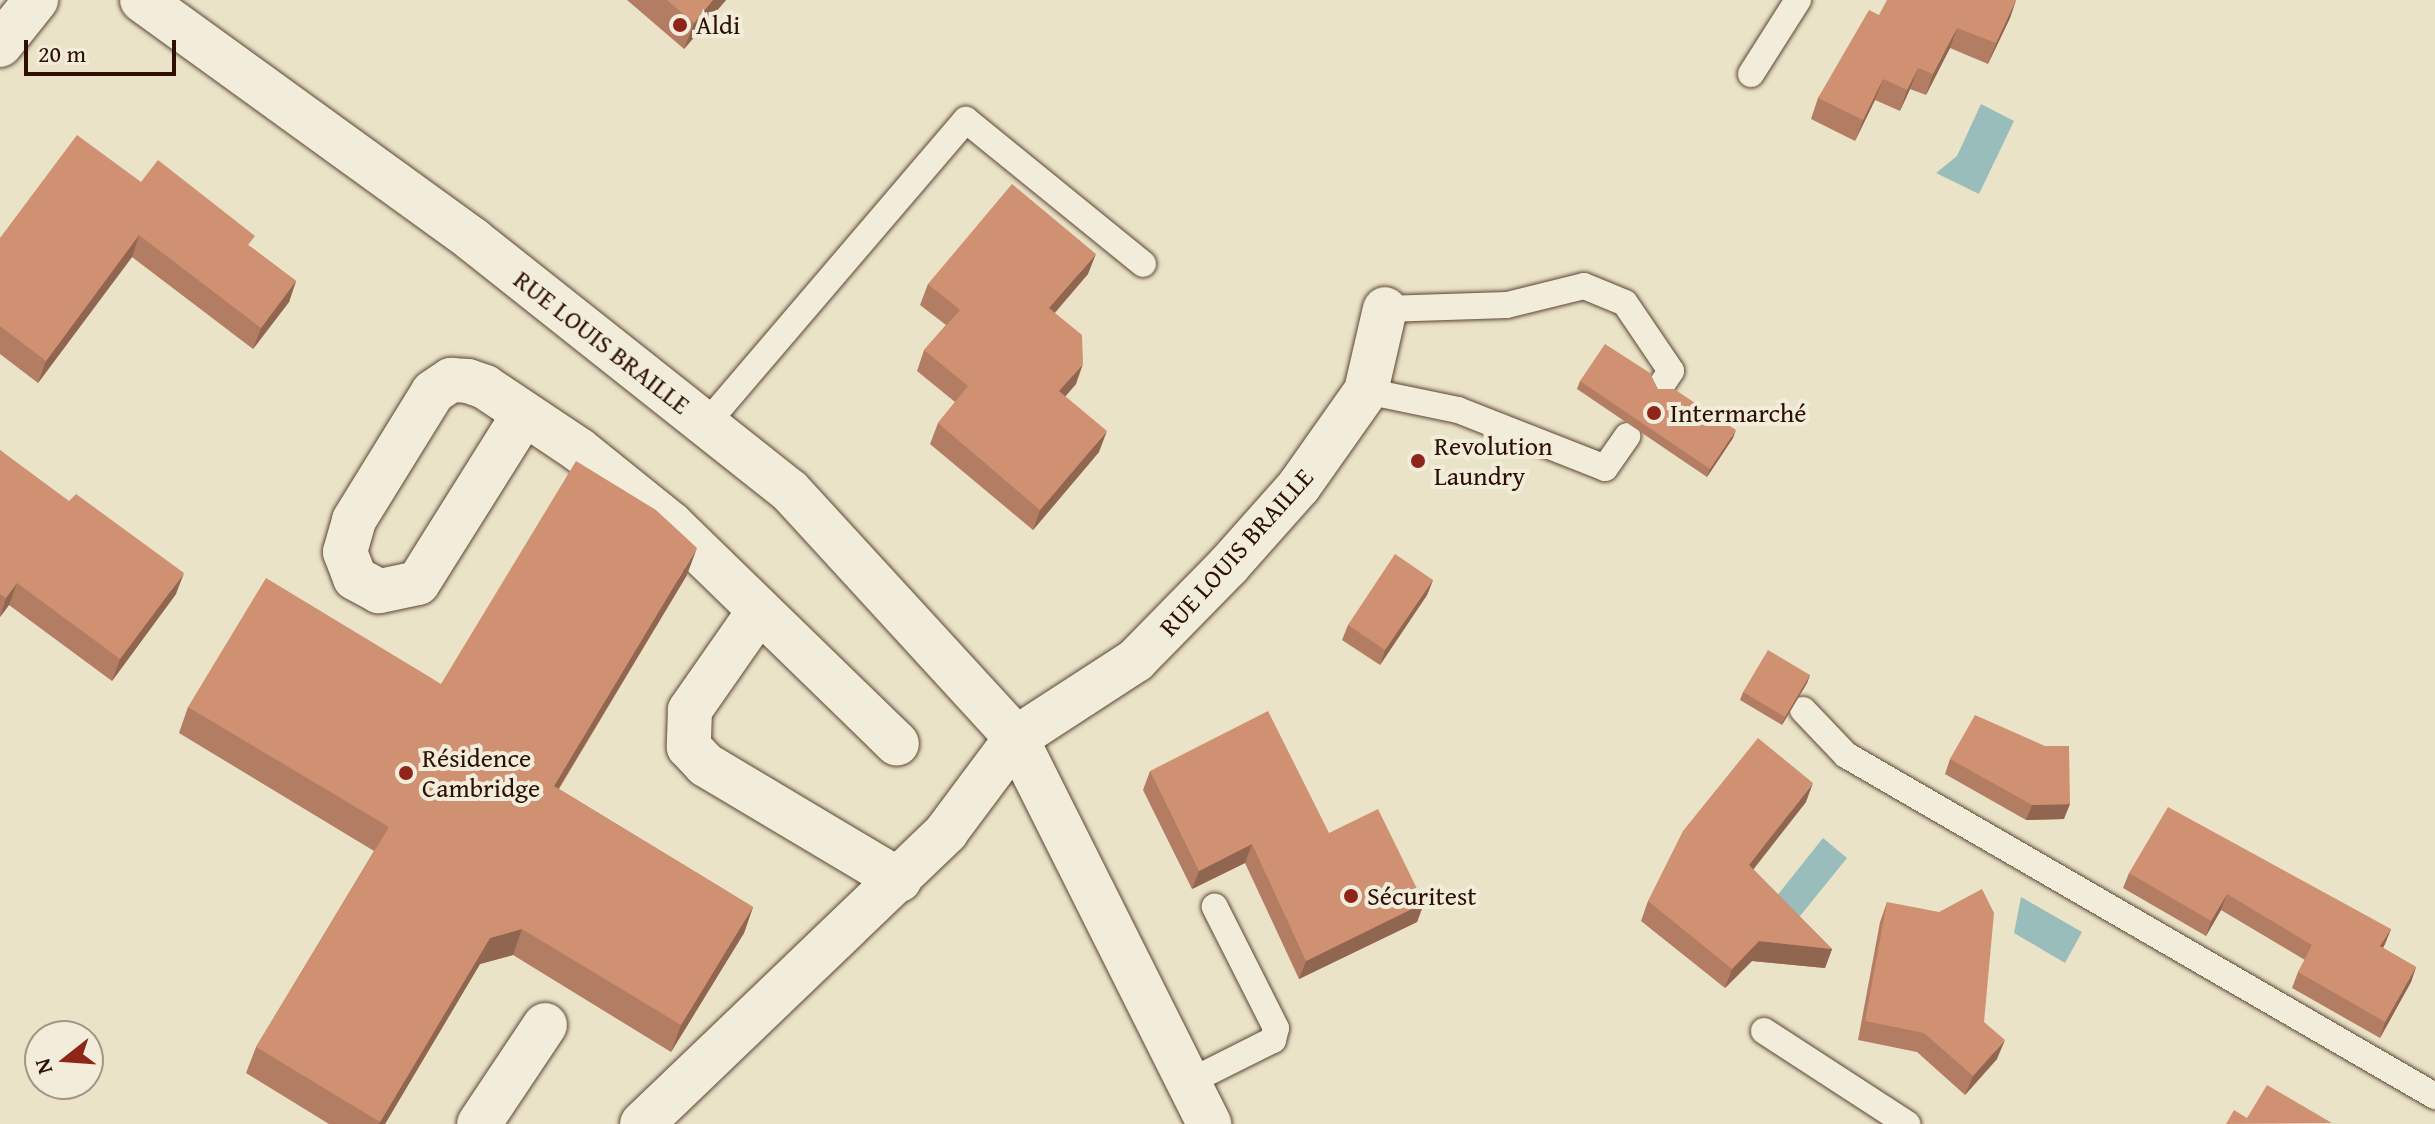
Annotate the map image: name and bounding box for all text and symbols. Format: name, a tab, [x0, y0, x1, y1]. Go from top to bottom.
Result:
place label: Aldi	[696, 9, 740, 41]
marker: Aldi	[671, 16, 689, 34]
scale bar	[28, 24, 180, 74]
text: 20 m	[38, 36, 86, 71]
street label: RUE LOUIS BRAILLE	[508, 264, 696, 420]
place label: Intermarché	[1670, 397, 1806, 429]
marker: Intermarché	[1645, 404, 1663, 422]
place label: Revolution Laundry	[1434, 430, 1553, 492]
marker: Revolution Laundry	[1409, 452, 1427, 470]
street label: RUE LOUIS BRAILLE	[1152, 462, 1320, 642]
place label: Résidence Cambridge	[422, 742, 540, 804]
marker: Résidence Cambridge	[397, 764, 415, 782]
place label: Sécuritest	[1367, 880, 1476, 912]
marker: Sécuritest	[1342, 887, 1360, 905]
north arrow	[24, 1020, 104, 1100]
text: N	[26, 1055, 60, 1078]

